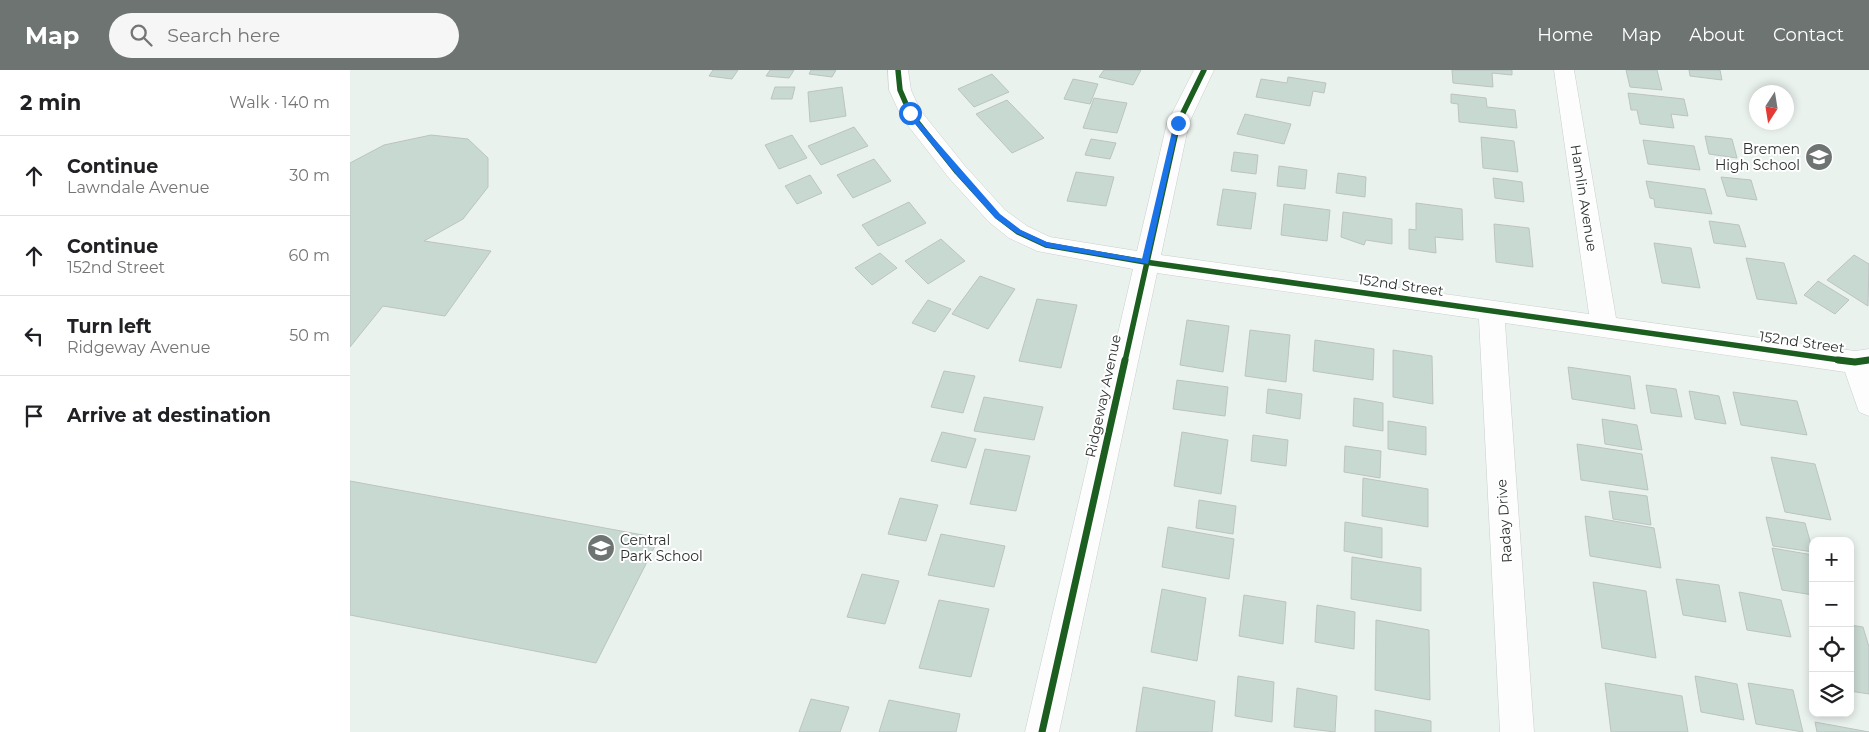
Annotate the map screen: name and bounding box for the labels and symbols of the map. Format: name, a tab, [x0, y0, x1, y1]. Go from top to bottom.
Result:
north arrow	[1749, 85, 1794, 130]
route start	[899, 102, 922, 125]
route end	[1167, 112, 1190, 135]
place label: Bremen High School	[1715, 140, 1800, 174]
school or university icon: Bremen High School	[1804, 142, 1834, 172]
street label: Hamlin Avenue	[1567, 143, 1601, 253]
street label: 152nd Street	[1357, 270, 1445, 300]
street label: 152nd Street	[1758, 327, 1846, 357]
street label: Ridgeway Avenue	[1081, 333, 1125, 459]
street label: Raday Drive	[1492, 479, 1516, 563]
place label: Central Park School	[620, 531, 703, 565]
school or university icon: Central Park School	[586, 533, 616, 563]

